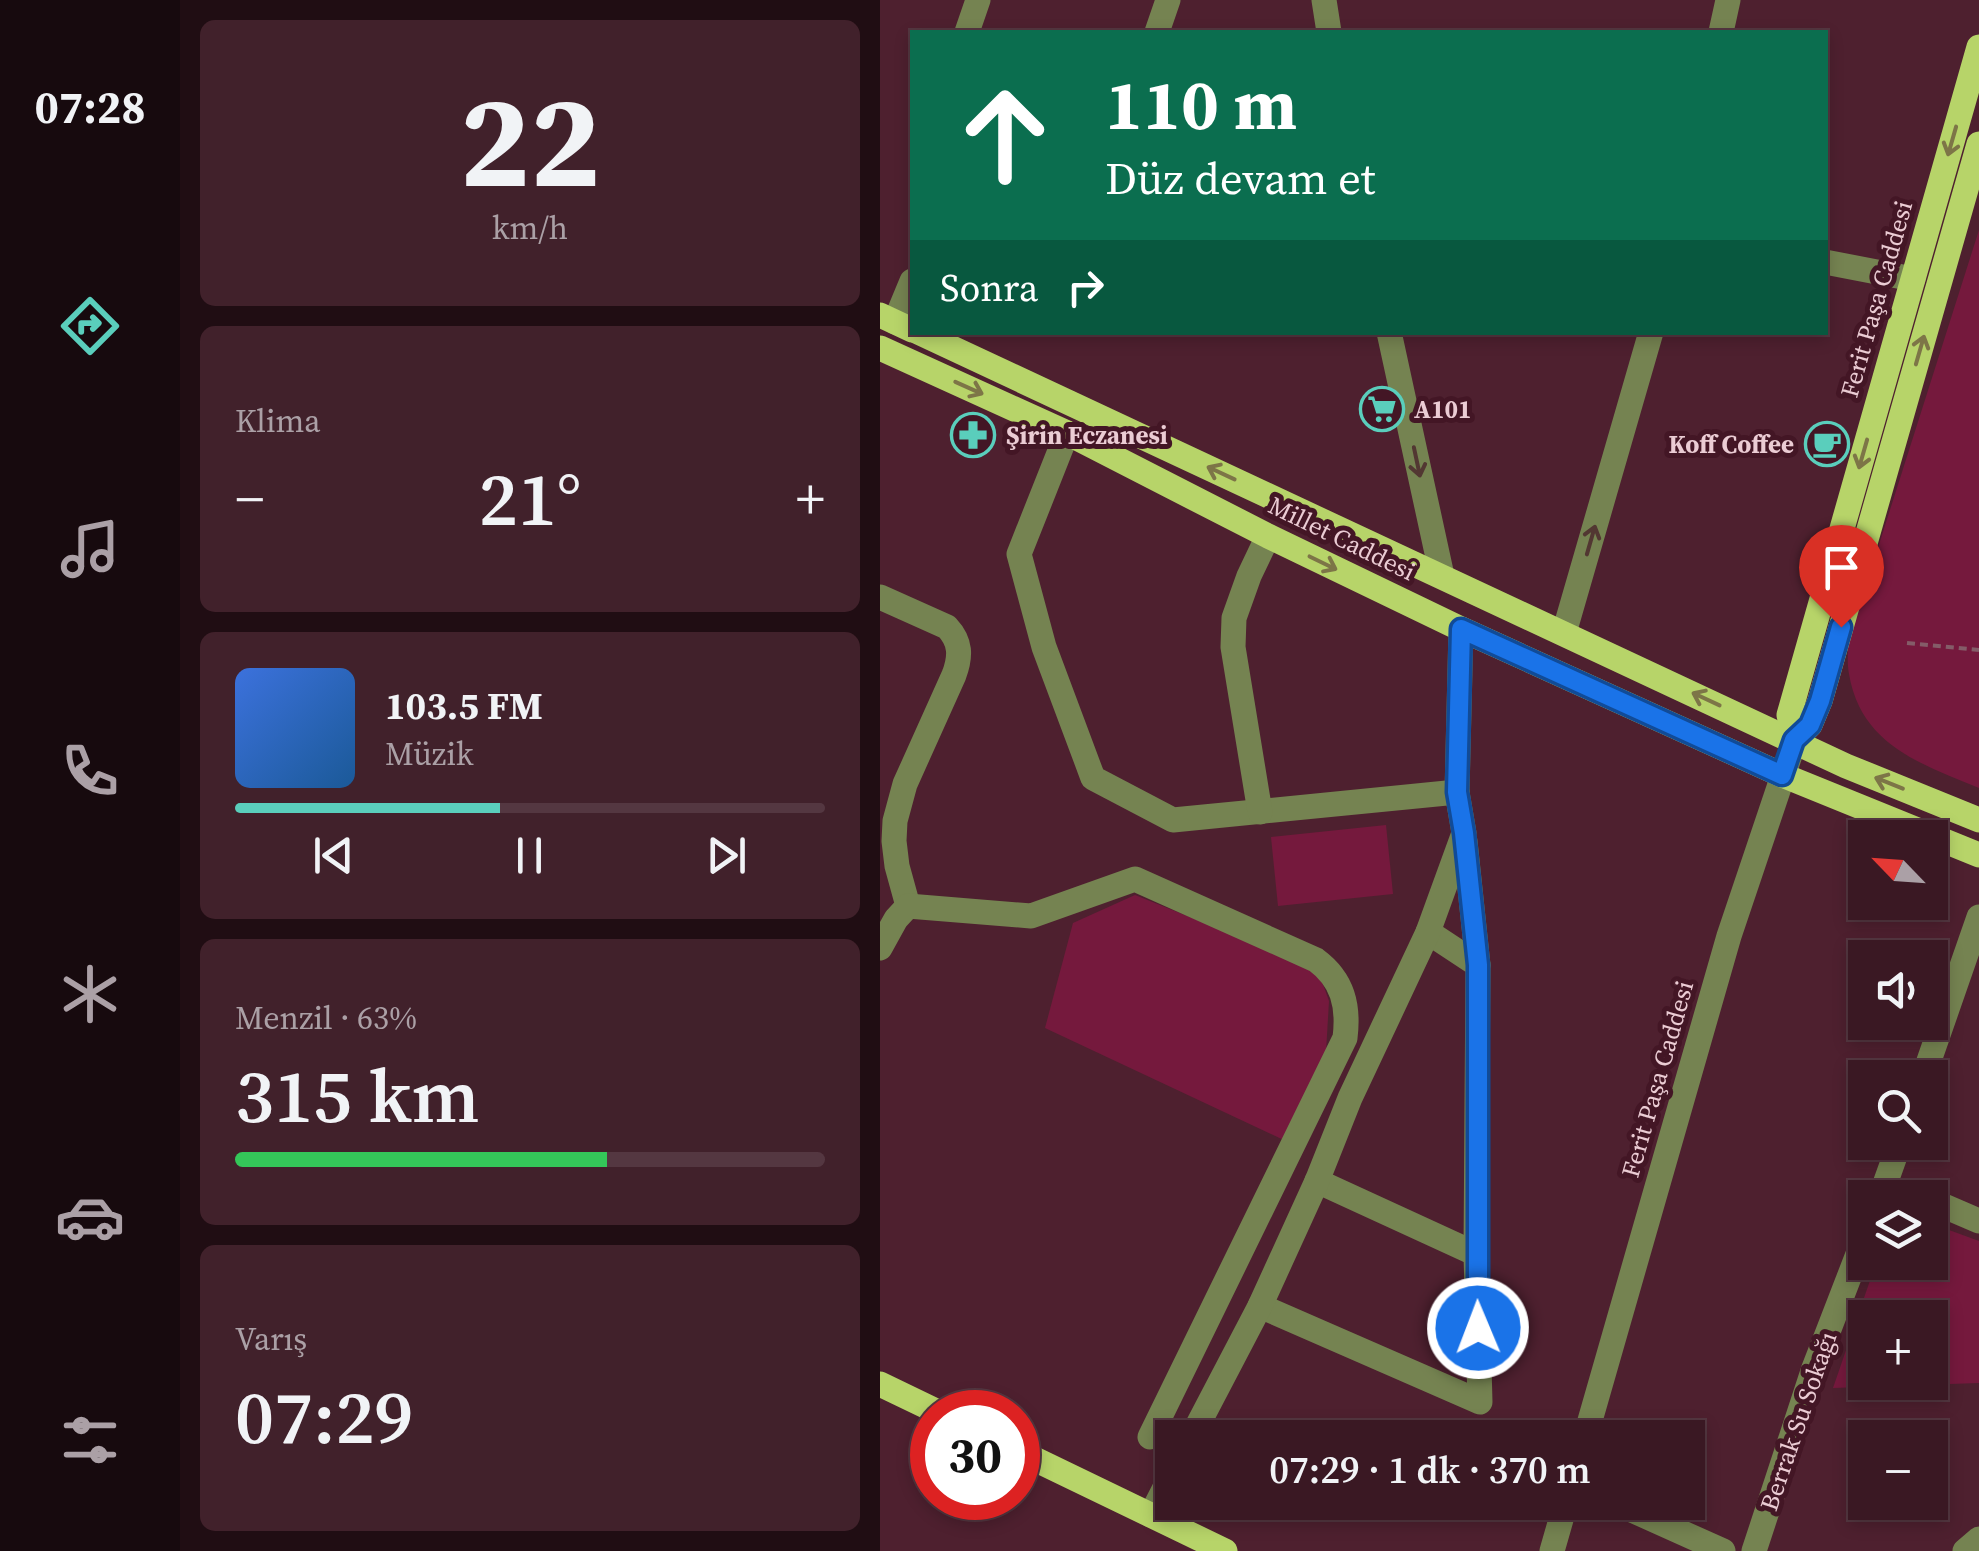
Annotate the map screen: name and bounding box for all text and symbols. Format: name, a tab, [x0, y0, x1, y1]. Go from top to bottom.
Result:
text: 22	[460, 51, 600, 230]
text: 110 m	[1105, 56, 1297, 152]
icon: ahead	[940, 70, 1070, 200]
text: 07:28	[34, 76, 146, 138]
one-way arrow	[1942, 125, 1961, 156]
text: Düz devam et	[1105, 147, 1376, 209]
street label: Ferit Paşa Caddesi	[1832, 197, 1920, 401]
text: km/h	[492, 206, 568, 250]
icon: right	[1058, 260, 1113, 315]
text: Sonra	[940, 262, 1038, 314]
icon: directions	[55, 291, 125, 361]
one-way arrow	[1912, 334, 1930, 366]
one-way arrow	[953, 380, 984, 398]
supermarket icon: A101	[1359, 386, 1405, 432]
place label: A101	[1414, 392, 1472, 426]
text: Klima	[235, 399, 321, 443]
pharmacy icon: Şirin Eczanesi	[950, 412, 996, 458]
place label: Şirin Eczanesi	[1006, 418, 1168, 452]
cafe icon: Koff Coffee	[1804, 421, 1850, 467]
place label: Koff Coffee	[1669, 427, 1794, 461]
one-way arrow	[1853, 438, 1871, 469]
one-way arrow	[1409, 445, 1428, 477]
text: 21°	[479, 447, 581, 550]
text: −	[235, 461, 264, 536]
text: +	[796, 461, 825, 536]
one-way arrow	[1206, 463, 1237, 481]
street label: Millet Caddesi	[1263, 488, 1421, 588]
icon: music	[55, 514, 125, 584]
one-way arrow	[1583, 524, 1602, 556]
pin	[1799, 525, 1884, 628]
icon: arrive	[1814, 540, 1869, 595]
one-way arrow	[1307, 554, 1337, 573]
text: 103.5 FM	[385, 680, 543, 732]
one-way arrow	[1692, 688, 1722, 707]
text: Müzik	[385, 732, 473, 776]
icon: phone	[55, 736, 125, 806]
one-way arrow	[1874, 773, 1904, 791]
north arrow	[1848, 820, 1948, 920]
map controls	[1848, 820, 1948, 1520]
icon: previous	[306, 828, 361, 883]
icon: pause	[502, 828, 557, 883]
icon: next	[699, 828, 754, 883]
button: sound	[1848, 940, 1948, 1040]
icon: climate	[55, 959, 125, 1029]
street label: Ferit Paşa Caddesi	[1613, 977, 1701, 1181]
text: Menzil · 63%	[235, 996, 417, 1040]
text: 315 km	[235, 1044, 479, 1147]
button: search	[1848, 1060, 1948, 1160]
button: layers	[1848, 1180, 1948, 1280]
icon: car	[55, 1182, 125, 1252]
position arrow	[1426, 1276, 1530, 1380]
button: +	[1848, 1300, 1948, 1400]
text: Varış	[235, 1317, 307, 1361]
street label: Berrak Su Sokağı	[1751, 1327, 1845, 1515]
text: 07:29	[235, 1365, 414, 1468]
speed limit sign: 30	[910, 1390, 1040, 1520]
icon: filters	[55, 1405, 125, 1475]
button: −	[1848, 1420, 1948, 1520]
text: 07:29 · 1 dk · 370 m	[1269, 1444, 1591, 1496]

